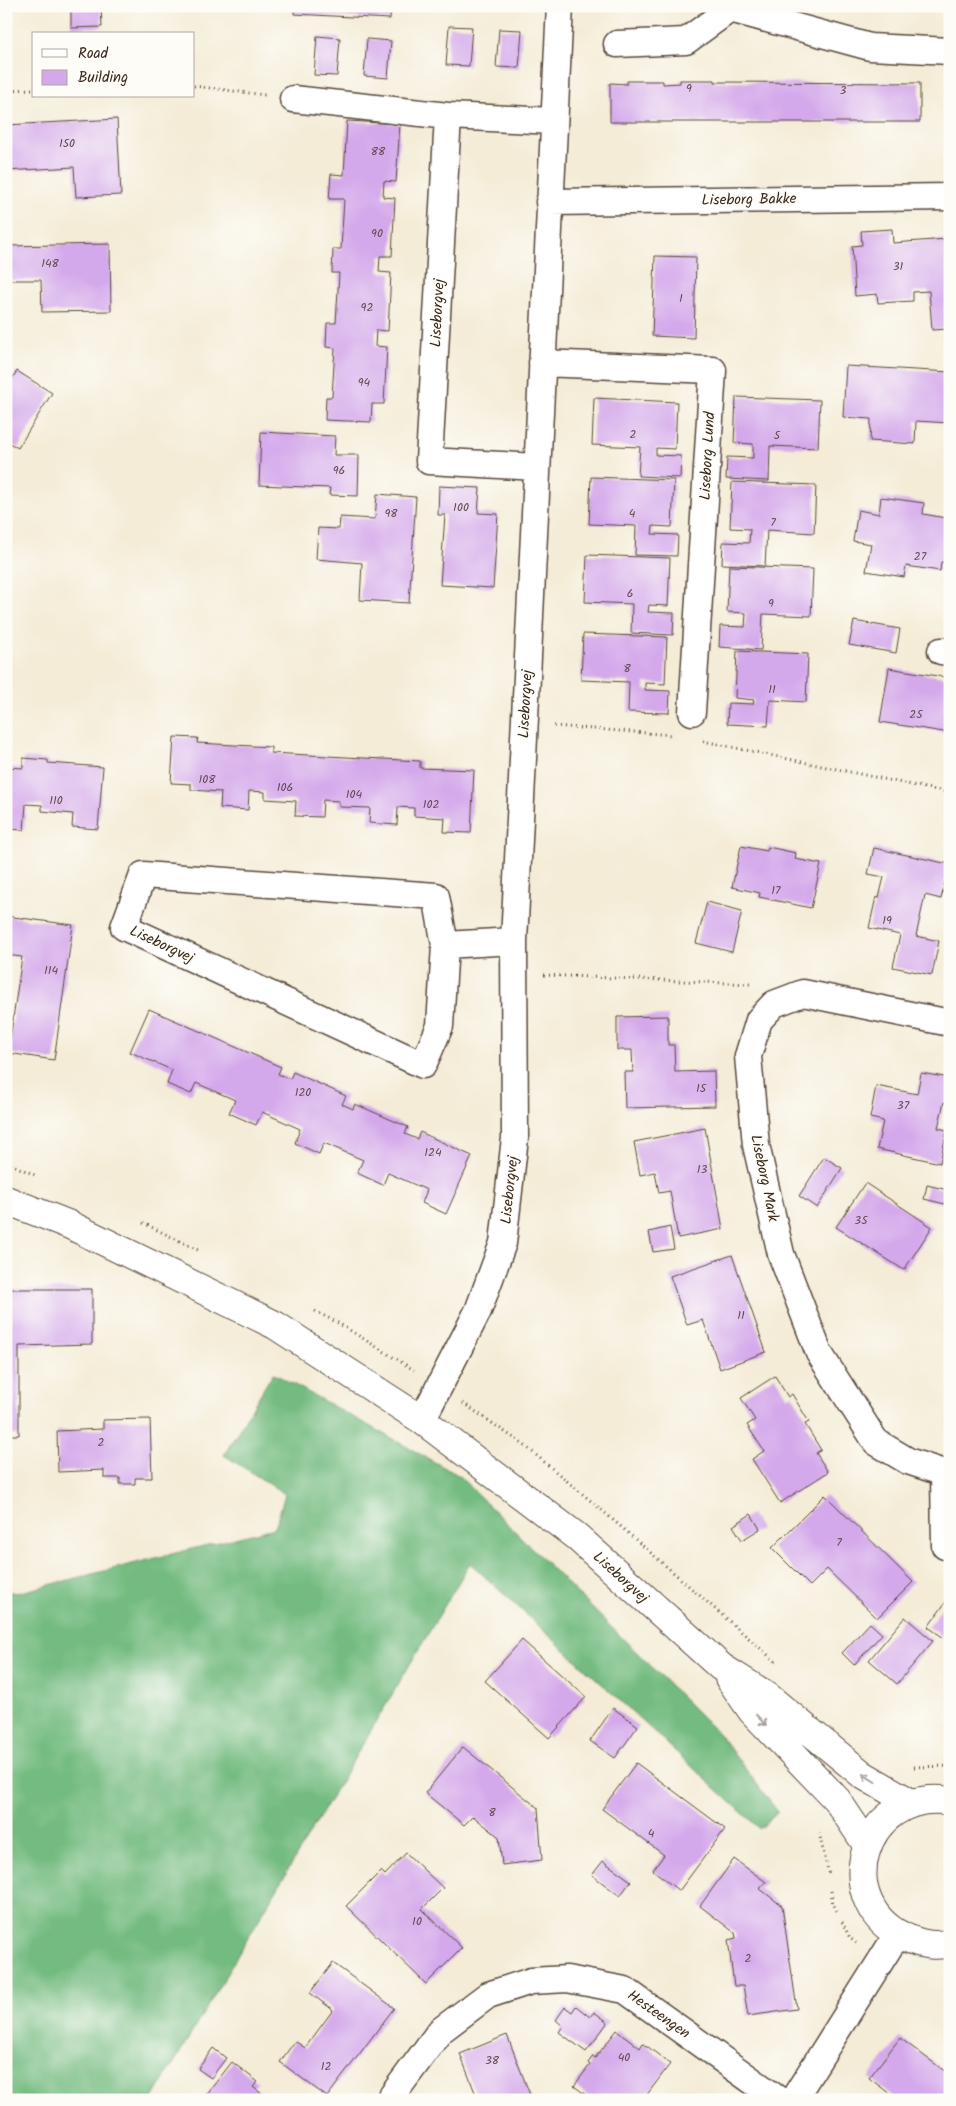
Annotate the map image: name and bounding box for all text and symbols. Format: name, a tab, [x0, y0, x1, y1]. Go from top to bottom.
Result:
legend	[32, 32, 195, 98]
text: Road	[78, 42, 109, 66]
text: Building	[78, 66, 128, 90]
house number: 9	[686, 79, 692, 98]
house number: 3	[840, 81, 847, 100]
house number: 150	[59, 134, 75, 153]
house number: 88	[371, 142, 386, 161]
street label: Liseborg Bakke	[701, 187, 797, 213]
house number: 90	[371, 224, 383, 243]
house number: 148	[41, 254, 60, 273]
house number: 31	[893, 257, 904, 276]
street label: Liseborgvej	[424, 277, 452, 348]
house number: 1	[679, 289, 683, 308]
house number: 92	[361, 298, 373, 317]
house number: 94	[358, 373, 371, 392]
street label: Liseborg Lund	[694, 411, 722, 501]
house number: 2	[630, 425, 637, 444]
house number: 5	[774, 426, 782, 445]
house number: 96	[333, 461, 345, 480]
house number: 100	[453, 498, 469, 517]
house number: 98	[384, 504, 398, 523]
house number: 4	[629, 504, 636, 523]
house number: 7	[770, 513, 776, 532]
house number: 27	[914, 547, 927, 566]
house number: 6	[627, 584, 633, 603]
house number: 9	[768, 594, 774, 613]
house number: 8	[623, 659, 631, 678]
street label: Liseborgvej	[512, 668, 540, 739]
house number: 11	[768, 680, 776, 699]
house number: 25	[909, 705, 924, 724]
house number: 108	[199, 770, 216, 789]
house number: 106	[277, 778, 293, 797]
house number: 104	[346, 785, 363, 804]
house number: 110	[49, 791, 63, 810]
house number: 102	[423, 795, 439, 814]
house number: 17	[771, 881, 781, 900]
house number: 19	[882, 911, 892, 930]
street label: Liseborgvej	[125, 920, 199, 971]
house number: 114	[44, 961, 58, 980]
house number: 15	[696, 1079, 708, 1098]
house number: 120	[295, 1083, 311, 1102]
house number: 37	[897, 1096, 910, 1115]
street label: Liseborg Mark	[743, 1132, 785, 1225]
house number: 124	[424, 1143, 442, 1162]
street label: Liseborgvej	[494, 1154, 526, 1225]
house number: 13	[697, 1160, 707, 1179]
house number: 35	[854, 1211, 869, 1230]
house number: 11	[737, 1306, 745, 1325]
house number: 2	[98, 1433, 105, 1452]
house number: 7	[836, 1533, 842, 1552]
street label: Liseborgvej	[587, 1546, 655, 1610]
one-way arrow	[755, 1713, 767, 1726]
one-way arrow	[862, 1772, 876, 1782]
house number: 8	[488, 1803, 496, 1822]
house number: 4	[648, 1824, 655, 1843]
house number: 10	[412, 1912, 422, 1931]
house number: 2	[745, 1949, 752, 1968]
street label: Hesteengen	[622, 1984, 695, 2045]
house number: 40	[618, 2048, 630, 2067]
house number: 38	[485, 2051, 500, 2070]
house number: 12	[321, 2057, 331, 2076]

